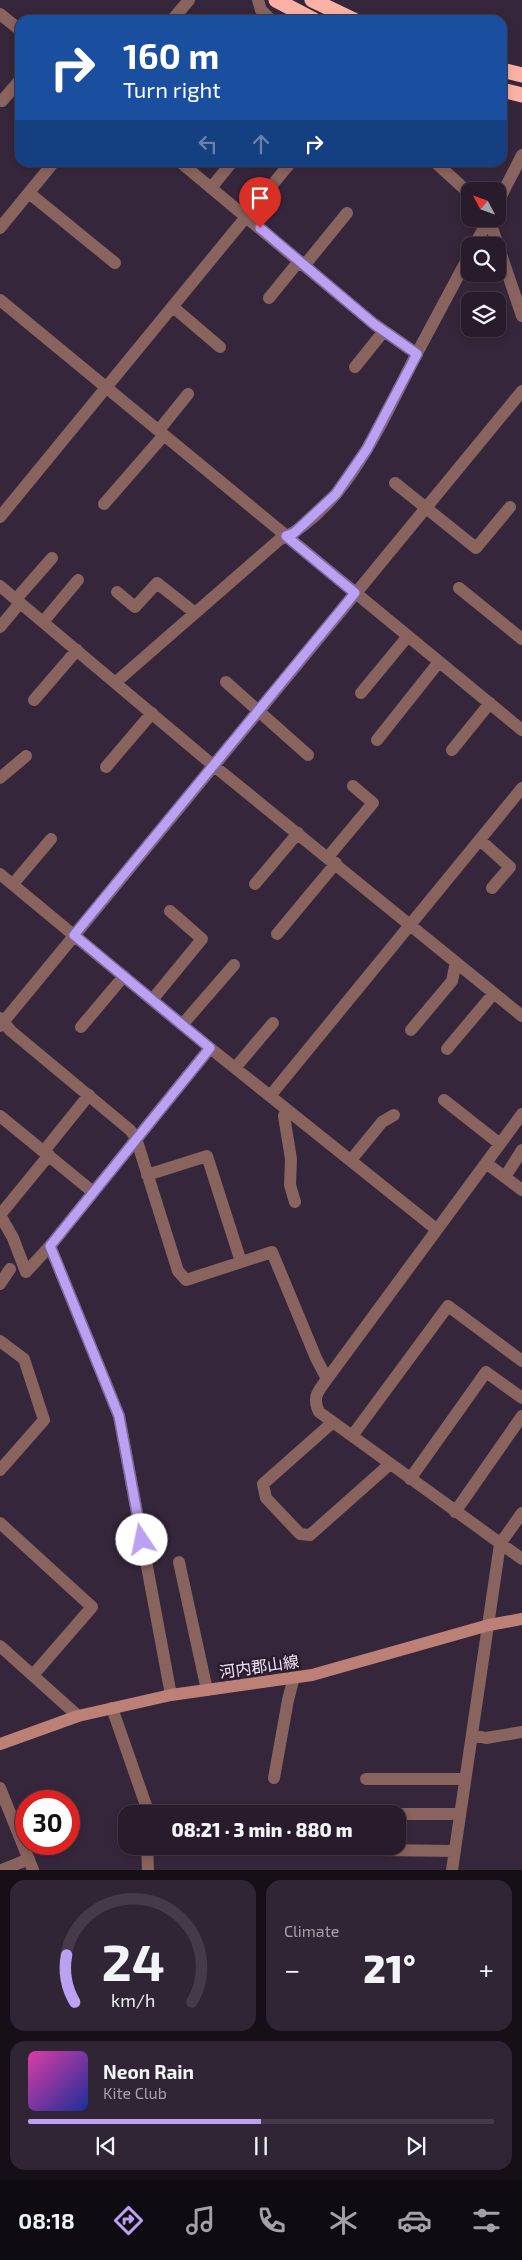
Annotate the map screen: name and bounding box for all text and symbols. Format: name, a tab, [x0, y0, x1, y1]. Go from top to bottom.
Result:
text: 160 m	[123, 34, 219, 76]
icon: right	[40, 35, 105, 100]
text: Turn right	[123, 76, 221, 102]
icon: left	[194, 130, 222, 158]
icon: ahead	[247, 130, 275, 158]
icon: right	[300, 130, 328, 158]
pin	[239, 177, 281, 228]
north arrow	[461, 182, 506, 228]
map controls	[461, 182, 506, 337]
icon: arrive	[246, 184, 274, 212]
button: search	[461, 237, 506, 282]
button: layers	[461, 292, 506, 337]
position arrow	[115, 1513, 167, 1565]
street label: 河内郡山線	[218, 1651, 300, 1681]
speed limit sign: 30	[15, 1790, 80, 1855]
text: 08:21 · 3 min · 880 m	[171, 1818, 353, 1841]
text: Climate	[284, 1921, 339, 1940]
text: 24	[101, 1929, 165, 1991]
text: 21°	[363, 1945, 416, 1991]
text: −	[284, 1952, 300, 1986]
text: +	[479, 1952, 494, 1986]
text: km/h	[111, 1989, 155, 2011]
text: Neon Rain	[103, 2060, 194, 2083]
text: Kite Club	[103, 2083, 167, 2102]
icon: previous	[92, 2132, 120, 2160]
icon: pause	[247, 2132, 275, 2160]
icon: next	[402, 2132, 430, 2160]
icon: directions	[111, 2203, 146, 2238]
icon: music	[183, 2203, 218, 2238]
icon: phone	[254, 2203, 289, 2238]
icon: climate	[326, 2203, 361, 2238]
icon: car	[397, 2203, 432, 2238]
icon: filters	[469, 2203, 504, 2238]
text: 08:18	[18, 2207, 75, 2233]

